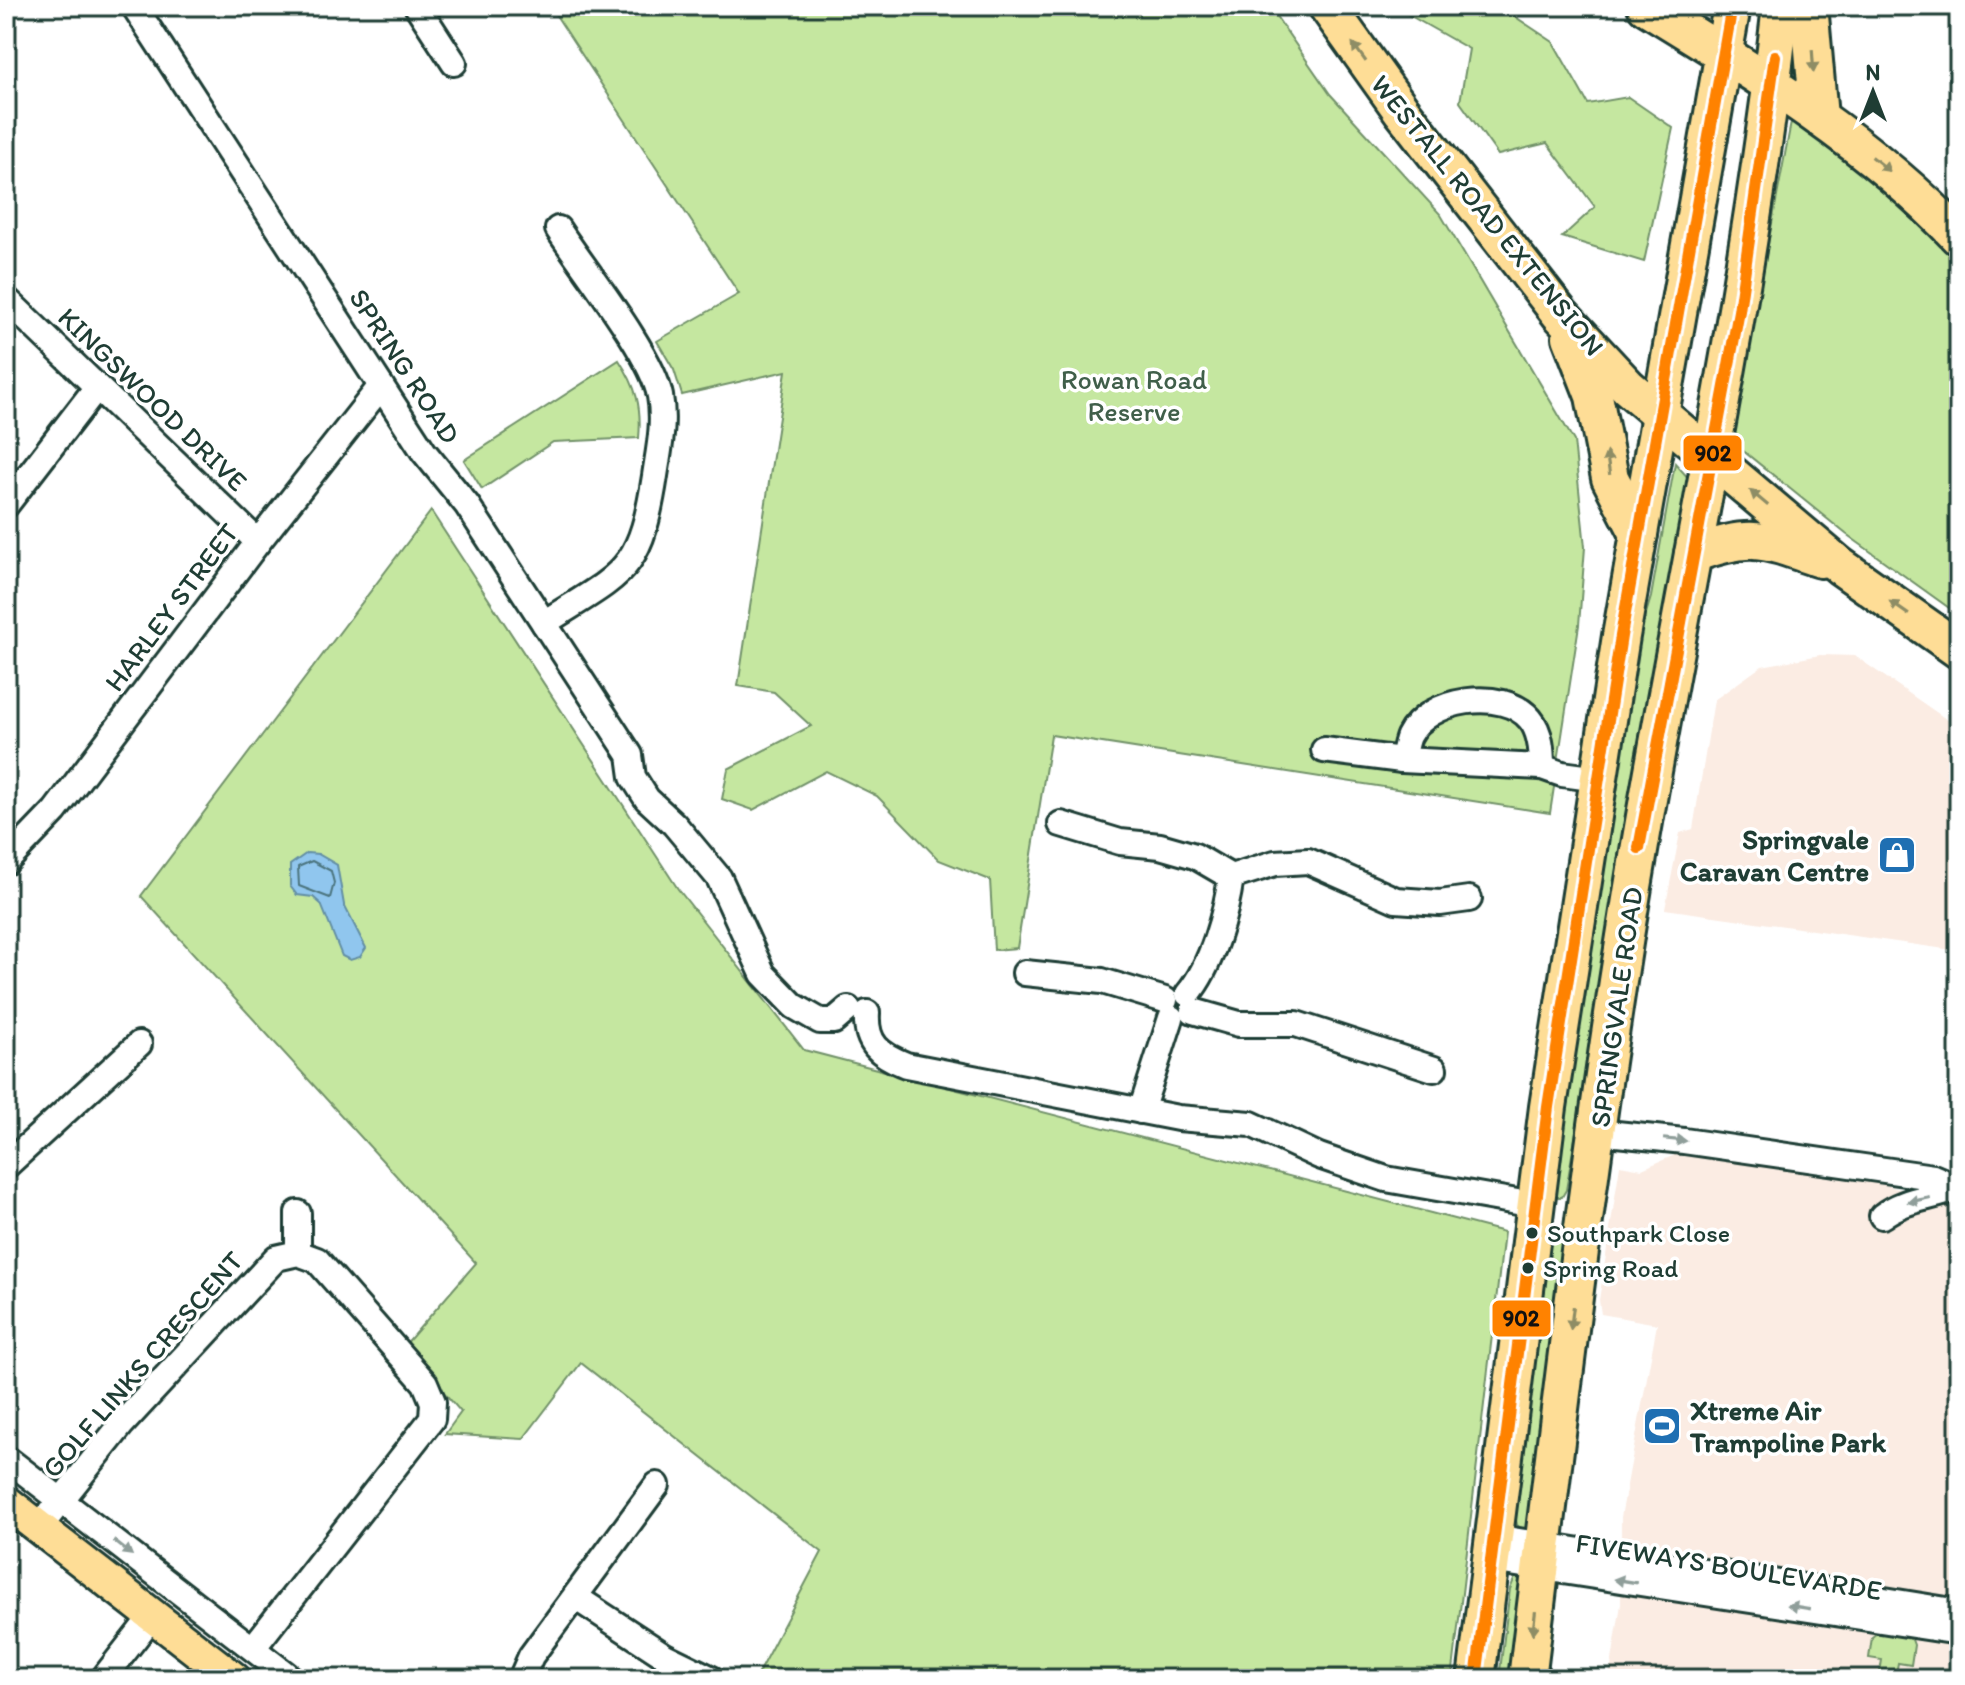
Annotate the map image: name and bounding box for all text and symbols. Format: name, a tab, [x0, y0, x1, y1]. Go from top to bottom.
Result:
one-way arrow	[1351, 41, 1367, 63]
one-way arrow	[1807, 48, 1820, 73]
north arrow	[1833, 52, 1913, 132]
text: N	[1866, 59, 1880, 86]
street label: WESTALL ROAD EXTENSION	[1364, 68, 1612, 362]
one-way arrow	[1871, 155, 1891, 171]
street label: SPRING ROAD	[342, 282, 468, 450]
street label: KINGSWOOD DRIVE	[51, 300, 255, 498]
park label: Rowan Road Reserve	[1061, 362, 1207, 428]
line badge: 902	[1682, 434, 1743, 472]
text: 902	[1695, 440, 1732, 467]
one-way arrow	[1601, 451, 1614, 476]
one-way arrow	[1749, 490, 1769, 507]
street label: HARLEY STREET	[97, 516, 245, 698]
one-way arrow	[1889, 601, 1910, 616]
place label: Springvale Caravan Centre	[1680, 822, 1869, 888]
shop icon: Springvale Caravan Centre	[1876, 834, 1918, 876]
street label: SPRINGVALE ROAD	[1582, 885, 1650, 1129]
one-way arrow	[1663, 1133, 1688, 1146]
one-way arrow	[1906, 1194, 1931, 1207]
place label: Southpark Close	[1547, 1217, 1730, 1249]
marker: Southpark Close	[1524, 1225, 1540, 1241]
street label: GOLF LINKS CRESCENT	[34, 1243, 250, 1484]
place label: Spring Road	[1543, 1252, 1678, 1284]
marker: Spring Road	[1520, 1260, 1536, 1276]
line badge: 902	[1491, 1299, 1552, 1338]
text: 902	[1503, 1305, 1540, 1332]
one-way arrow	[1565, 1305, 1578, 1330]
place label: Xtreme Air Trampoline Park	[1689, 1393, 1886, 1459]
sports icon: Xtreme Air Trampoline Park	[1641, 1405, 1683, 1447]
street label: FIVEWAYS BOULEVARDE	[1573, 1525, 1885, 1607]
one-way arrow	[113, 1539, 133, 1555]
one-way arrow	[1612, 1574, 1637, 1587]
one-way arrow	[1786, 1600, 1811, 1612]
one-way arrow	[1527, 1611, 1540, 1636]

